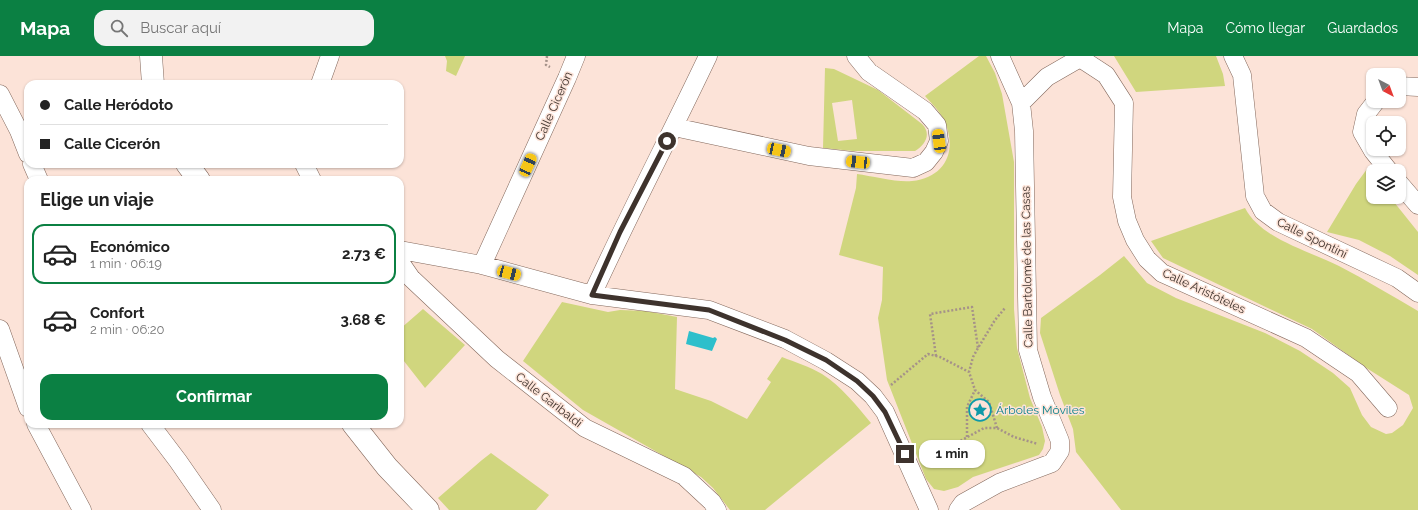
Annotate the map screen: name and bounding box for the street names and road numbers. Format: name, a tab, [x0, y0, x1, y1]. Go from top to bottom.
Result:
street label: Calle Cicerón	[533, 69, 575, 143]
street label: Calle Bartolomé de las Casas	[1019, 186, 1035, 348]
street label: Calle Spontini	[1275, 215, 1349, 261]
street label: Calle Aristóteles	[1160, 266, 1248, 316]
street label: Calle Garibaldi	[513, 370, 585, 430]

